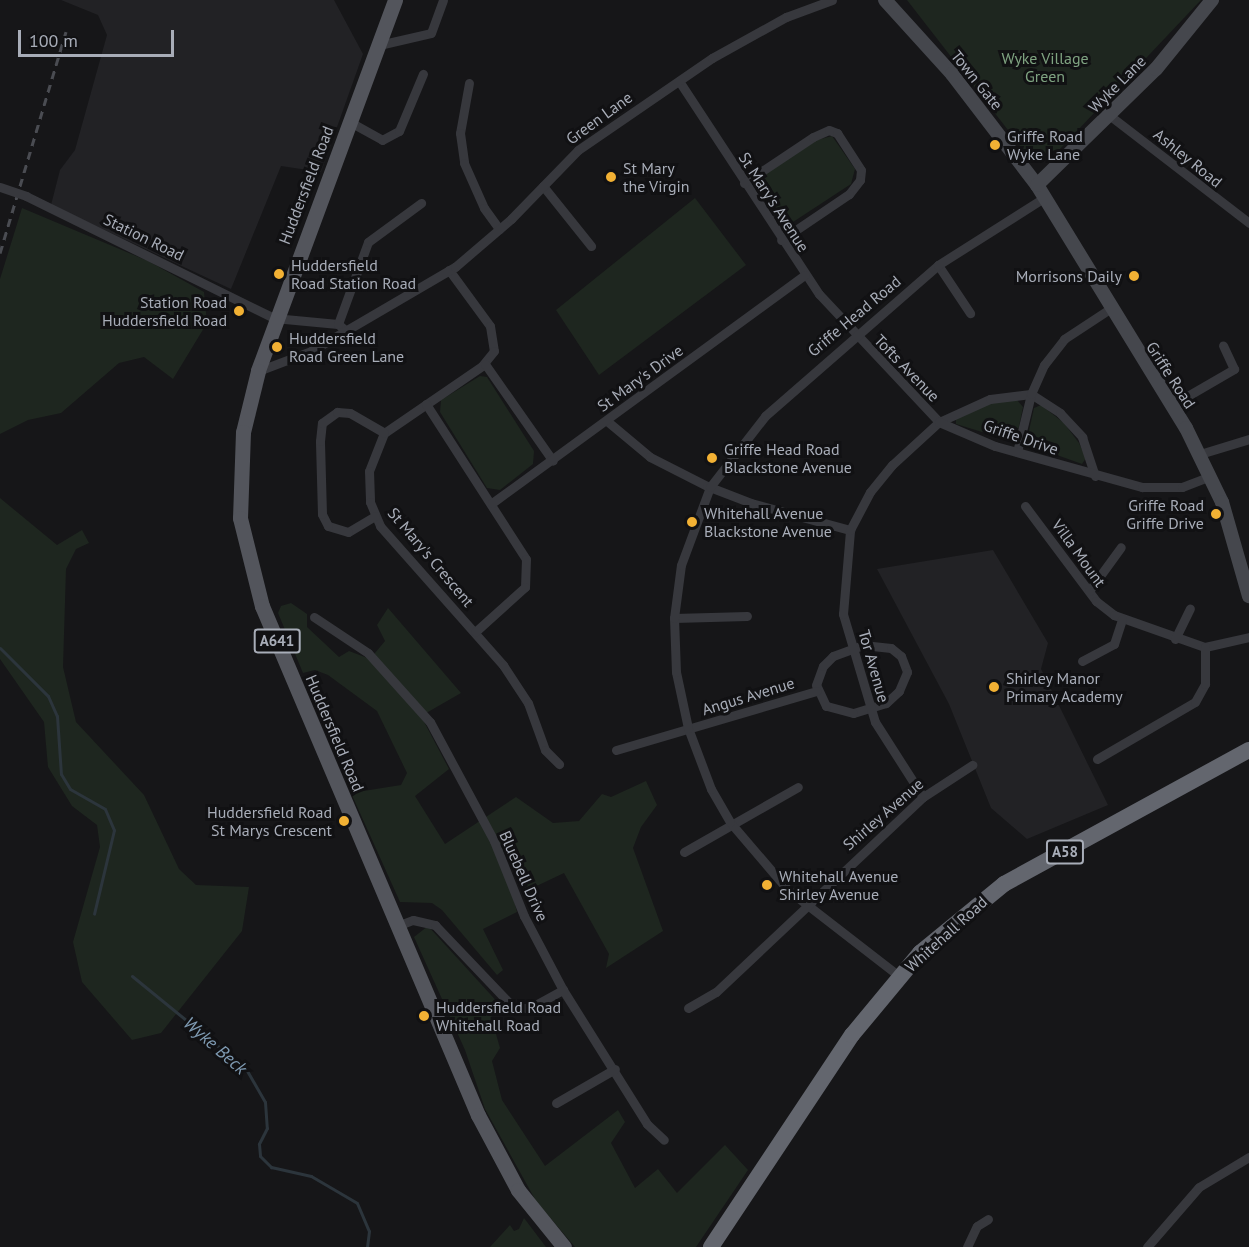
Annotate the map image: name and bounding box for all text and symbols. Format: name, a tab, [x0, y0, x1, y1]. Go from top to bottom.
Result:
scale bar	[21, 18, 177, 56]
text: 100 m	[29, 29, 78, 52]
street label: Town Gate	[947, 46, 1007, 114]
park label: Wyke Village Green	[1001, 48, 1089, 86]
street label: Wyke Lane	[1084, 51, 1150, 117]
street label: Green Lane	[562, 88, 636, 148]
street label: Huddersfield Road	[275, 123, 337, 247]
street label: Ashley Road	[1150, 124, 1226, 192]
place label: Griffe Road Wyke Lane	[1007, 126, 1083, 164]
marker: Griffe Road Wyke Lane	[988, 138, 1002, 152]
street label: St Mary's Avenue	[735, 148, 813, 256]
place label: St Mary the Virgin	[623, 158, 690, 196]
marker: St Mary the Virgin	[604, 170, 618, 184]
street label: Station Road	[101, 209, 187, 265]
place label: Huddersfield Road Station Road	[291, 255, 416, 293]
place label: Morrisons Daily	[1016, 266, 1122, 286]
marker: Huddersfield Road Station Road	[272, 267, 286, 281]
marker: Morrisons Daily	[1127, 269, 1141, 283]
street label: Griffe Head Road	[804, 272, 904, 360]
place label: Station Road Huddersfield Road	[102, 292, 227, 330]
marker: Station Road Huddersfield Road	[232, 304, 246, 318]
place label: Huddersfield Road Green Lane	[289, 328, 404, 366]
street label: Tofts Avenue	[870, 330, 944, 406]
street label: Griffe Road	[1142, 338, 1200, 412]
marker: Huddersfield Road Green Lane	[270, 340, 284, 354]
street label: St Mary's Drive	[593, 341, 687, 415]
street label: Griffe Drive	[981, 415, 1061, 459]
place label: Griffe Head Road Blackstone Avenue	[724, 439, 853, 477]
marker: Griffe Head Road Blackstone Avenue	[705, 451, 719, 465]
place label: Griffe Road Griffe Drive	[1126, 495, 1204, 533]
place label: Whitehall Avenue Blackstone Avenue	[704, 503, 833, 541]
street label: St Mary's Crescent	[384, 504, 478, 610]
marker: Griffe Road Griffe Drive	[1209, 507, 1223, 521]
marker: Whitehall Avenue Blackstone Avenue	[685, 515, 699, 529]
street label: Villa Mount	[1048, 515, 1110, 591]
street label: Tor Avenue	[854, 627, 894, 705]
road number: A641	[253, 629, 301, 653]
place label: Shirley Manor Primary Academy	[1006, 668, 1124, 706]
street label: Huddersfield Road	[302, 672, 368, 794]
street label: Angus Avenue	[699, 673, 797, 719]
marker: Shirley Manor Primary Academy	[987, 680, 1001, 694]
street label: Shirley Avenue	[839, 774, 927, 854]
place label: Huddersfield Road St Marys Crescent	[207, 802, 332, 840]
marker: Huddersfield Road St Marys Crescent	[337, 814, 351, 828]
street label: Bluebell Drive	[496, 828, 552, 924]
road number: A58	[1046, 840, 1084, 864]
place label: Whitehall Avenue Shirley Avenue	[779, 866, 899, 904]
marker: Whitehall Avenue Shirley Avenue	[760, 878, 774, 892]
street label: Whitehall Road	[901, 892, 991, 976]
place label: Huddersfield Road Whitehall Road	[436, 997, 561, 1035]
marker: Huddersfield Road Whitehall Road	[417, 1009, 431, 1023]
water label: Wyke Beck	[179, 1013, 251, 1079]

